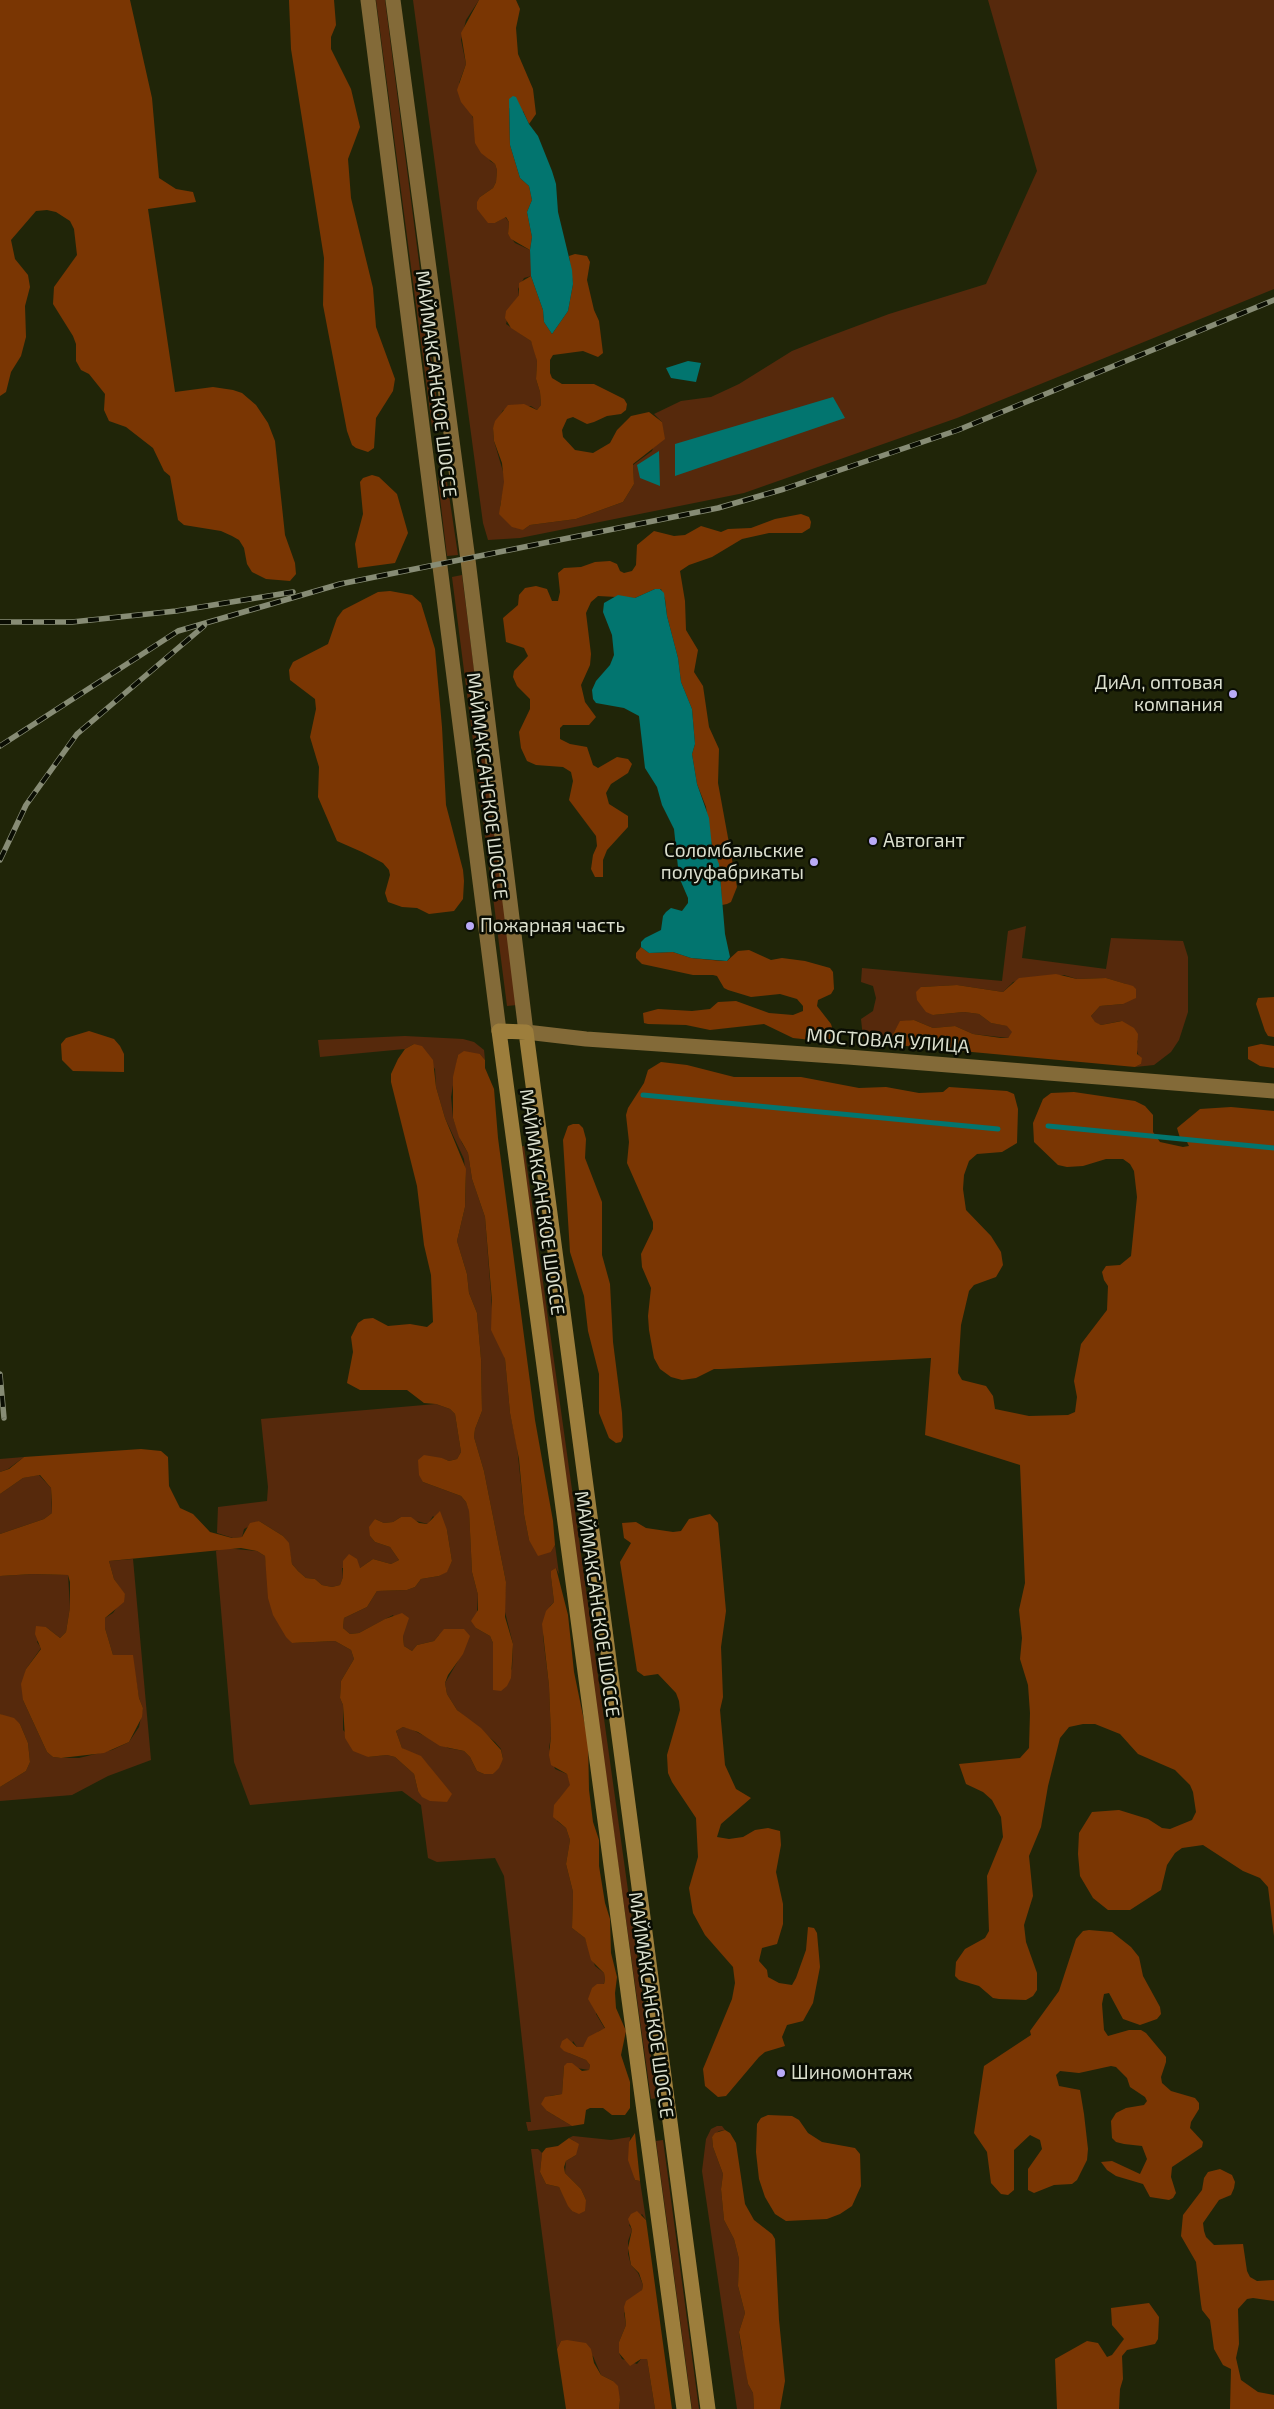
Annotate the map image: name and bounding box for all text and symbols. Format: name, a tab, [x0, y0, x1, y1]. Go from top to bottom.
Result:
street label: МАЙМАКСАНСКОЕ ШОССЕ	[411, 269, 461, 499]
street label: МАЙМАКСАНСКОЕ ШОССЕ	[462, 671, 512, 901]
place label: ДиАл, оптовая компания	[1095, 672, 1223, 716]
marker: ДиАл, оптовая компания	[1227, 688, 1239, 700]
place label: Автогант	[883, 830, 965, 852]
marker: Автогант	[867, 835, 879, 847]
place label: Соломбальские полуфабрикаты	[661, 840, 804, 884]
marker: Соломбальские полуфабрикаты	[808, 856, 820, 868]
place label: Пожарная часть	[480, 915, 625, 937]
marker: Пожарная часть	[464, 920, 476, 932]
street label: МОСТОВАЯ УЛИЦА	[806, 1024, 970, 1058]
street label: МАЙМАКСАНСКОЕ ШОССЕ	[515, 1087, 569, 1317]
street label: МАЙМАКСАНСКОЕ ШОССЕ	[570, 1489, 624, 1719]
street label: МАЙМАКСАНСКОЕ ШОССЕ	[624, 1890, 678, 2120]
place label: Шиномонтаж	[791, 2062, 913, 2084]
marker: Шиномонтаж	[775, 2067, 787, 2079]

